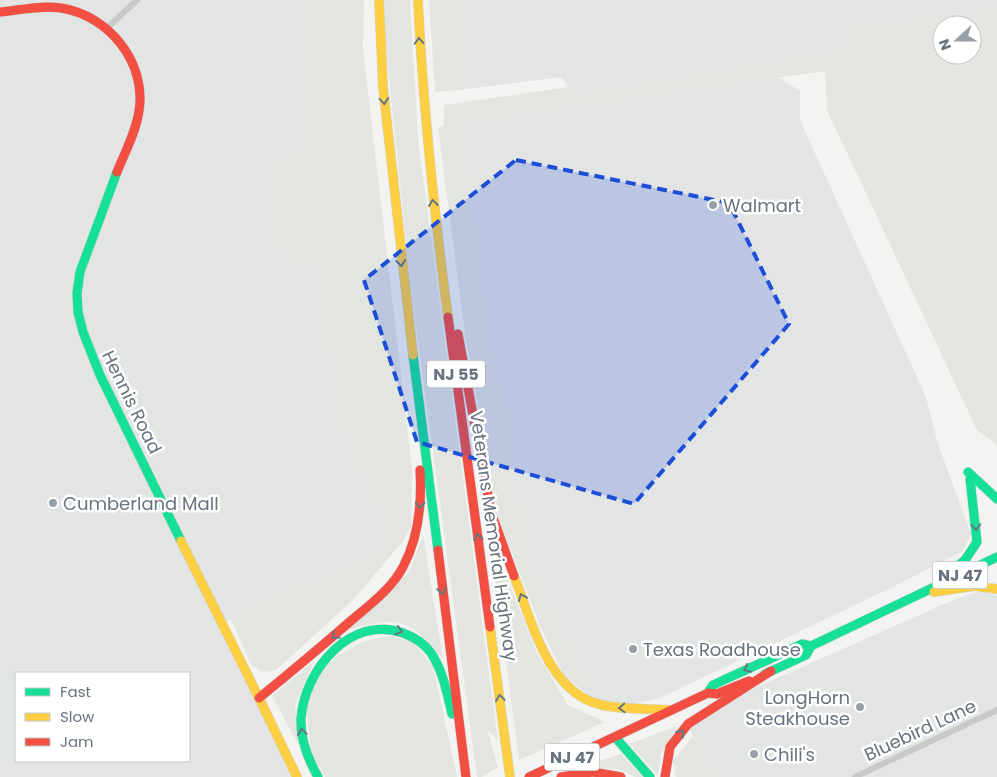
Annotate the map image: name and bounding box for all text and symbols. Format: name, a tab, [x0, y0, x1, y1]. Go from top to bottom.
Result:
north arrow	[932, 15, 982, 65]
text: N	[934, 36, 956, 53]
one-way arrow	[414, 37, 425, 45]
one-way arrow	[379, 97, 390, 105]
place label: Walmart	[723, 193, 801, 218]
one-way arrow	[429, 198, 439, 207]
marker: Walmart	[707, 199, 719, 211]
one-way arrow	[395, 259, 406, 267]
street label: Hennis Road	[96, 346, 168, 458]
road number: NJ 55	[427, 360, 485, 388]
street label: Veterans Memorial Highway	[464, 409, 524, 663]
place label: Cumberland Mall	[63, 491, 219, 516]
marker: Cumberland Mall	[47, 497, 59, 509]
one-way arrow	[415, 502, 425, 509]
one-way arrow	[970, 523, 981, 531]
one-way arrow	[473, 533, 484, 541]
road number: NJ 47	[932, 562, 988, 588]
one-way arrow	[436, 587, 447, 595]
one-way arrow	[518, 593, 529, 602]
one-way arrow	[394, 625, 403, 635]
one-way arrow	[331, 630, 340, 639]
place label: Texas Roadhouse	[643, 637, 801, 662]
marker: Texas Roadhouse	[627, 643, 639, 655]
one-way arrow	[743, 663, 752, 673]
legend	[15, 672, 190, 762]
text: Fast	[60, 681, 91, 702]
place label: LongHorn Steakhouse	[745, 685, 850, 731]
street label: Bluebird Lane	[860, 693, 980, 767]
one-way arrow	[495, 694, 505, 703]
marker: LongHorn Steakhouse	[854, 701, 866, 713]
one-way arrow	[618, 702, 626, 713]
text: Slow	[60, 706, 95, 727]
one-way arrow	[297, 727, 308, 735]
one-way arrow	[675, 729, 684, 738]
text: Jam	[60, 731, 94, 752]
place label: Chili's	[764, 742, 815, 767]
road number: NJ 47	[544, 744, 600, 770]
marker: Chili's	[748, 748, 760, 760]

